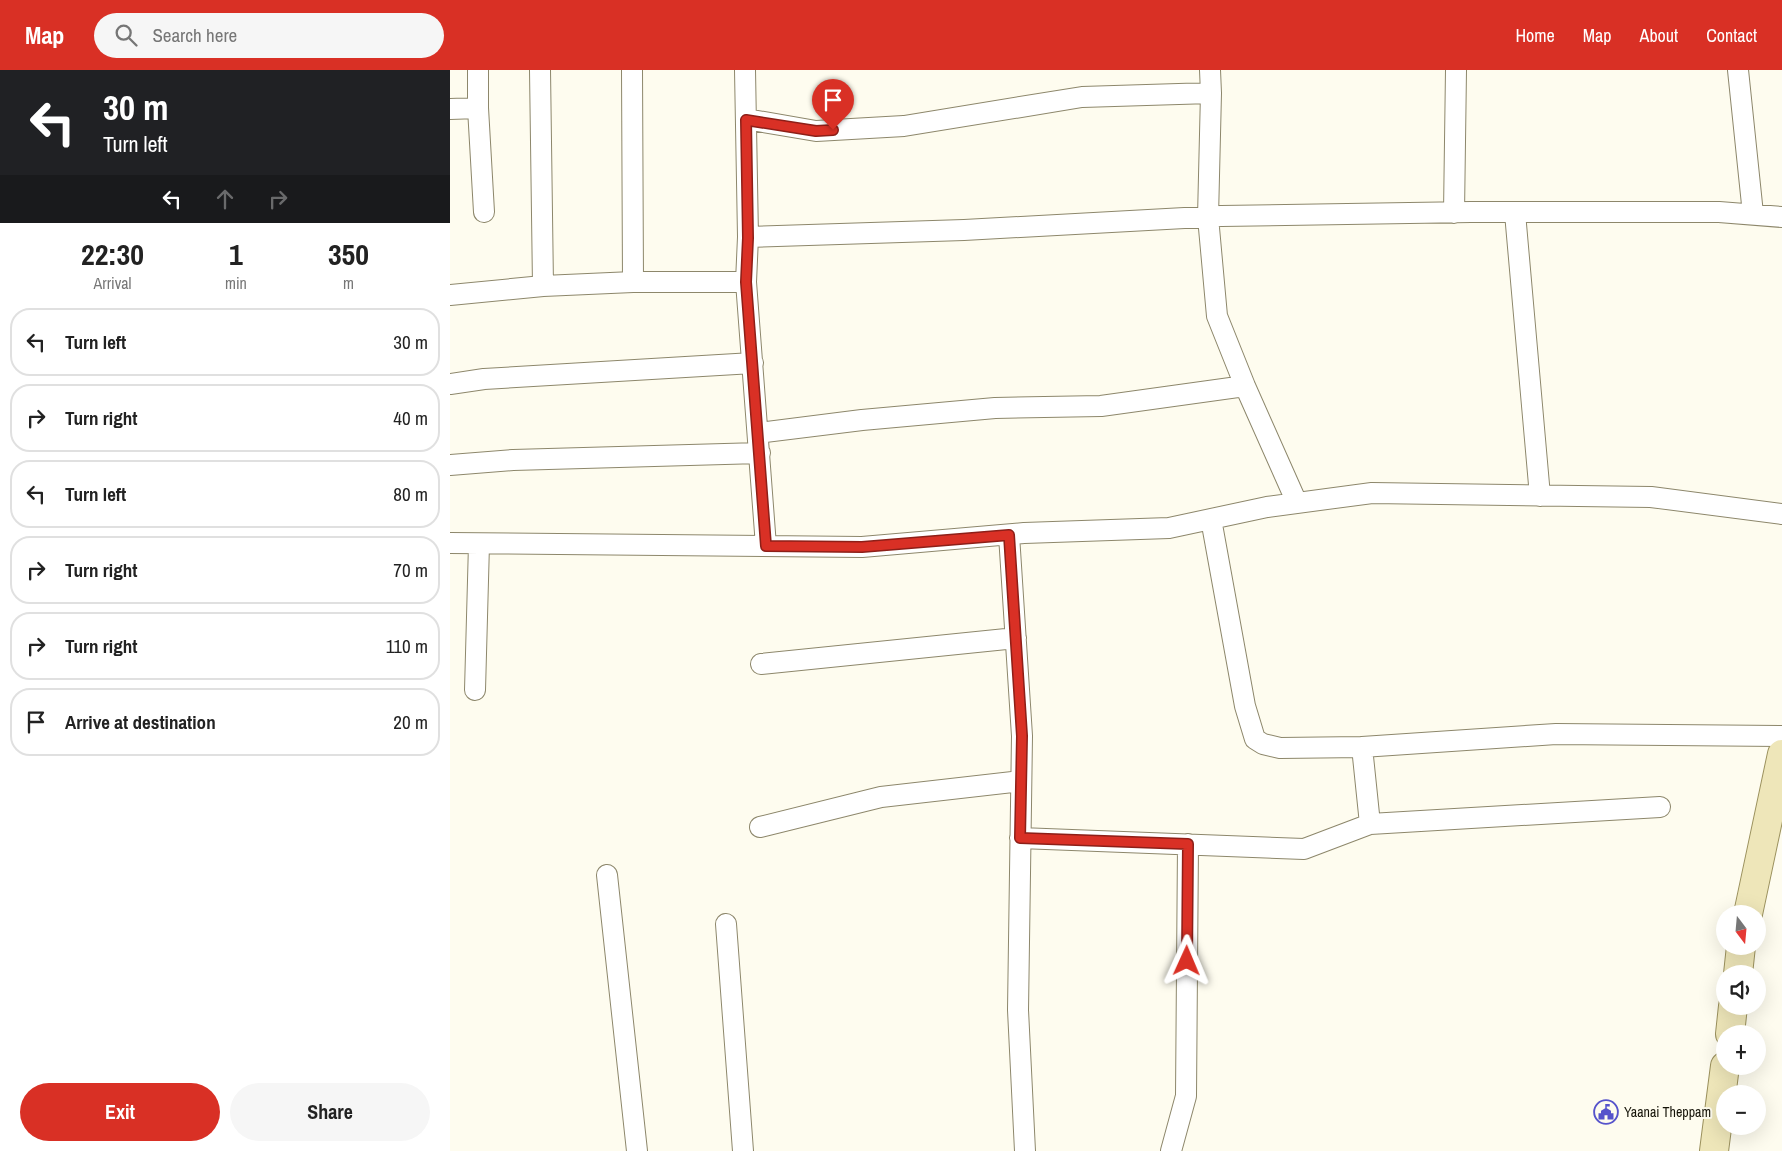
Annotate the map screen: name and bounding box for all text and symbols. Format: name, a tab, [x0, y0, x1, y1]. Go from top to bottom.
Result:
search box	[94, 13, 444, 58]
text: Map	[25, 19, 64, 51]
icon: search	[112, 21, 140, 49]
text: Search here	[152, 22, 237, 48]
text: Home	[1515, 23, 1555, 48]
text: Map	[1583, 23, 1612, 48]
text: About	[1640, 23, 1678, 48]
text: Contact	[1706, 23, 1757, 48]
pin	[812, 79, 854, 130]
text: 30 m	[103, 84, 168, 131]
icon: arrive	[819, 86, 847, 114]
icon: left	[20, 90, 85, 155]
text: Turn left	[103, 129, 168, 159]
icon: left	[158, 185, 186, 213]
icon: ahead	[211, 185, 239, 213]
icon: right	[264, 185, 292, 213]
text: 22:30	[81, 234, 144, 274]
text: 1	[229, 234, 243, 274]
text: 350	[328, 234, 369, 274]
text: Arrival	[94, 272, 131, 294]
text: min	[225, 272, 247, 294]
text: m	[343, 272, 354, 294]
icon: left	[22, 328, 50, 356]
text: Turn left	[65, 329, 126, 355]
text: 30 m	[393, 329, 428, 355]
icon: right	[22, 404, 50, 432]
text: Turn right	[65, 405, 137, 431]
text: 40 m	[393, 405, 428, 431]
icon: left	[22, 480, 50, 508]
text: Turn left	[65, 481, 126, 507]
text: 80 m	[393, 481, 428, 507]
icon: right	[22, 556, 50, 584]
text: Turn right	[65, 557, 137, 583]
text: 70 m	[393, 557, 428, 583]
icon: right	[22, 632, 50, 660]
text: Turn right	[65, 633, 137, 659]
text: 110 m	[386, 633, 428, 659]
icon: arrive	[22, 708, 50, 736]
text: Arrive at destination	[65, 709, 216, 735]
text: 20 m	[393, 709, 428, 735]
north arrow	[1716, 905, 1766, 955]
map controls	[1716, 905, 1766, 1135]
position arrow	[1160, 934, 1212, 986]
button: sound	[1716, 965, 1766, 1015]
button: +	[1716, 1025, 1766, 1075]
button: Exit	[20, 1083, 220, 1141]
button: Share	[230, 1083, 430, 1141]
button: −	[1716, 1085, 1766, 1135]
public building icon: Yaanai Theppam	[1593, 1099, 1619, 1125]
place label: Yaanai Theppam	[1624, 1103, 1711, 1121]

